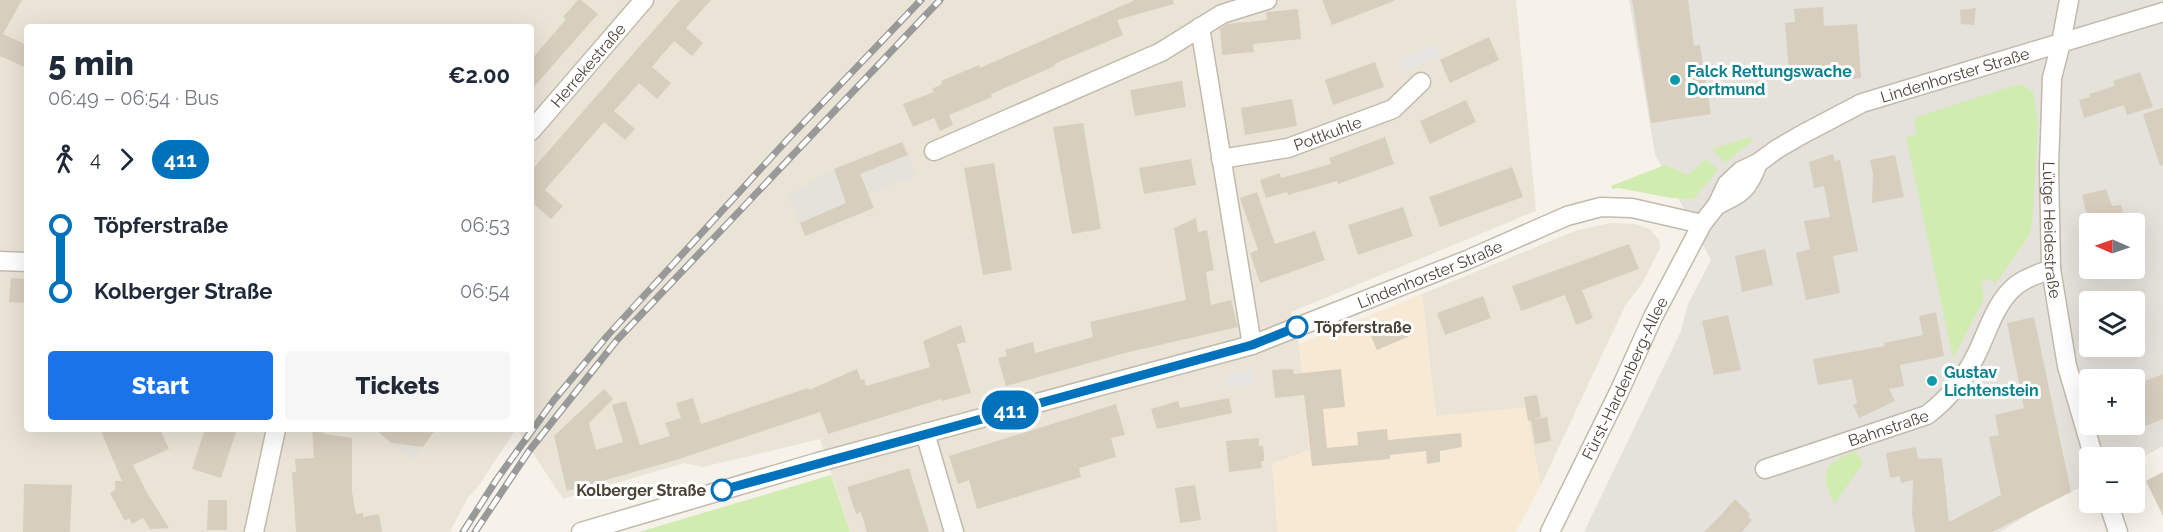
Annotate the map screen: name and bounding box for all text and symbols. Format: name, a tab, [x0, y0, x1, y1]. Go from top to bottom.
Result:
street label: Herrekestraße	[547, 20, 630, 111]
text: 5 min	[48, 44, 134, 83]
street label: Lindenhorster Straße	[1878, 44, 2032, 107]
text: €2.00	[448, 62, 510, 88]
place label: Falck Rettungswache Dortmund	[1687, 62, 1852, 99]
marker: Falck Rettungswache Dortmund	[1668, 73, 1682, 87]
text: 06:49 – 06:54 · Bus	[48, 86, 219, 110]
street label: Pottkuhle	[1291, 113, 1364, 155]
icon: walk	[48, 143, 81, 176]
icon: forward	[110, 143, 143, 176]
text: 4	[90, 147, 101, 171]
text: 411	[164, 147, 197, 172]
street label: Lütge Heidestraße	[2039, 161, 2065, 300]
text: Töpferstraße	[94, 212, 228, 238]
text: 06:53	[460, 213, 510, 237]
north arrow	[2079, 213, 2145, 279]
map controls	[2079, 213, 2145, 513]
street label: Lindenhorster Straße	[1355, 237, 1505, 312]
text: Kolberger Straße	[94, 278, 272, 304]
text: 06:54	[460, 279, 510, 303]
button: layers	[2079, 291, 2145, 357]
street label: Fürst-Hardenberg-Allee	[1578, 294, 1672, 463]
marker: Töpferstraße	[1286, 316, 1308, 338]
place label: Töpferstraße	[1314, 318, 1412, 337]
button: Start	[48, 351, 273, 420]
button: Tickets	[285, 351, 510, 420]
place label: Gustav Lichtenstein	[1944, 363, 2039, 400]
button: +	[2079, 369, 2145, 435]
marker: Gustav Lichtenstein	[1925, 374, 1939, 388]
line badge: 411	[976, 390, 1044, 430]
text: 411	[994, 398, 1026, 423]
street label: Bahnstraße	[1846, 406, 1931, 451]
button: −	[2079, 447, 2145, 513]
marker: Kolberger Straße	[711, 479, 733, 501]
place label: Kolberger Straße	[576, 481, 706, 500]

